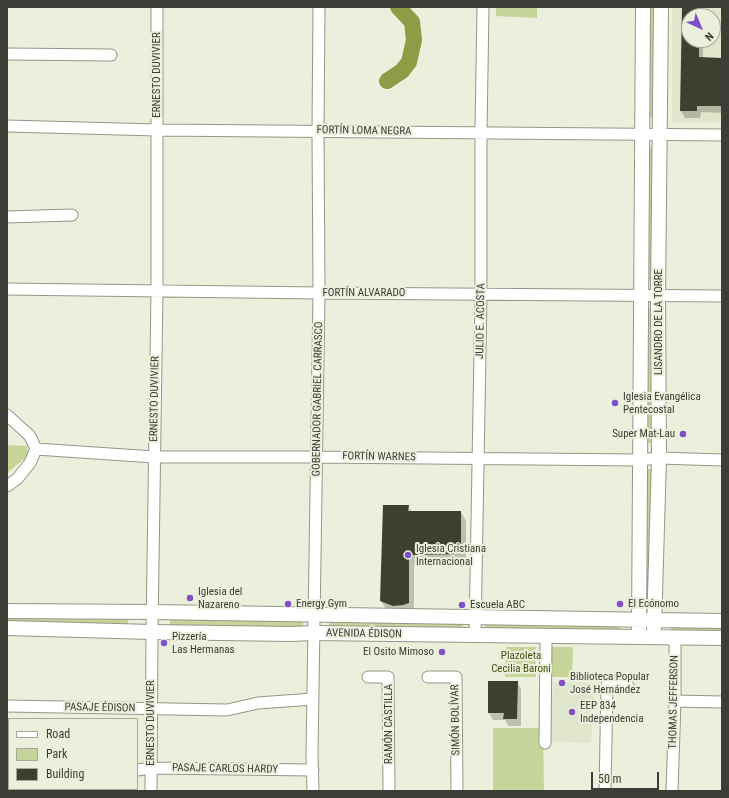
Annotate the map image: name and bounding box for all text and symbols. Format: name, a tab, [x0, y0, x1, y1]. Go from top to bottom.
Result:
north arrow	[681, 8, 721, 48]
text: N	[702, 29, 716, 43]
street label: ERNESTO DUVIVIER	[150, 32, 164, 118]
street label: FORTÍN LOMA NEGRA	[316, 124, 412, 138]
street label: LISANDRO DE LA TORRE	[652, 269, 666, 375]
street label: JULIO E. ACOSTA	[474, 283, 488, 359]
street label: FORTÍN ALVARADO	[323, 286, 405, 300]
street label: GOBERNADOR GABRIEL CARRASCO	[310, 322, 326, 476]
street label: ERNESTO DUVIVIER	[148, 356, 162, 442]
place label: Iglesia Evangélica Pentecostal	[623, 390, 701, 416]
marker: Iglesia Evangélica Pentecostal	[610, 398, 620, 408]
place label: Super Mat-Lau	[612, 427, 675, 441]
marker: Super Mat-Lau	[678, 429, 688, 439]
street label: FORTÍN WARNES	[342, 450, 416, 464]
place label: Iglesia Cristiana Internacional	[416, 542, 486, 568]
marker: Iglesia Cristiana Internacional	[403, 550, 413, 560]
place label: Iglesia del Nazareno	[198, 585, 242, 611]
marker: Iglesia del Nazareno	[185, 593, 195, 603]
place label: Energy Gym	[296, 597, 347, 611]
place label: El Ecónomo	[628, 597, 679, 611]
place label: Escuela ABC	[470, 598, 525, 612]
marker: Energy Gym	[283, 599, 293, 609]
marker: El Ecónomo	[615, 599, 625, 609]
marker: Escuela ABC	[457, 600, 467, 610]
street label: AVENIDA ÉDISON	[326, 627, 402, 641]
place label: Pizzería Las Hermanas	[172, 630, 235, 656]
marker: Pizzería Las Hermanas	[159, 638, 169, 648]
place label: El Osito Mimoso	[363, 645, 434, 659]
marker: El Osito Mimoso	[437, 647, 447, 657]
park label: Plazoleta Cecilia Baroni	[491, 649, 551, 675]
street label: THOMAS JEFFERSON	[667, 655, 681, 749]
place label: Biblioteca Popular José Hernández	[570, 670, 649, 696]
marker: Biblioteca Popular José Hernández	[557, 678, 567, 688]
street label: ERNESTO DUVIVIER	[144, 680, 158, 766]
street label: RAMÓN CASTILLA	[382, 684, 396, 764]
street label: SIMÓN BOLÍVAR	[449, 684, 463, 756]
place label: EEP 834 Independencia	[580, 699, 643, 725]
street label: PASAJE ÉDISON	[65, 701, 135, 715]
marker: EEP 834 Independencia	[567, 707, 577, 717]
legend	[8, 718, 138, 790]
text: Road	[46, 727, 70, 741]
text: Park	[46, 747, 67, 761]
street label: PASAJE CARLOS HARDY	[172, 761, 278, 777]
scale bar	[593, 764, 661, 790]
text: Building	[46, 767, 84, 781]
text: 50 m	[598, 772, 622, 786]

